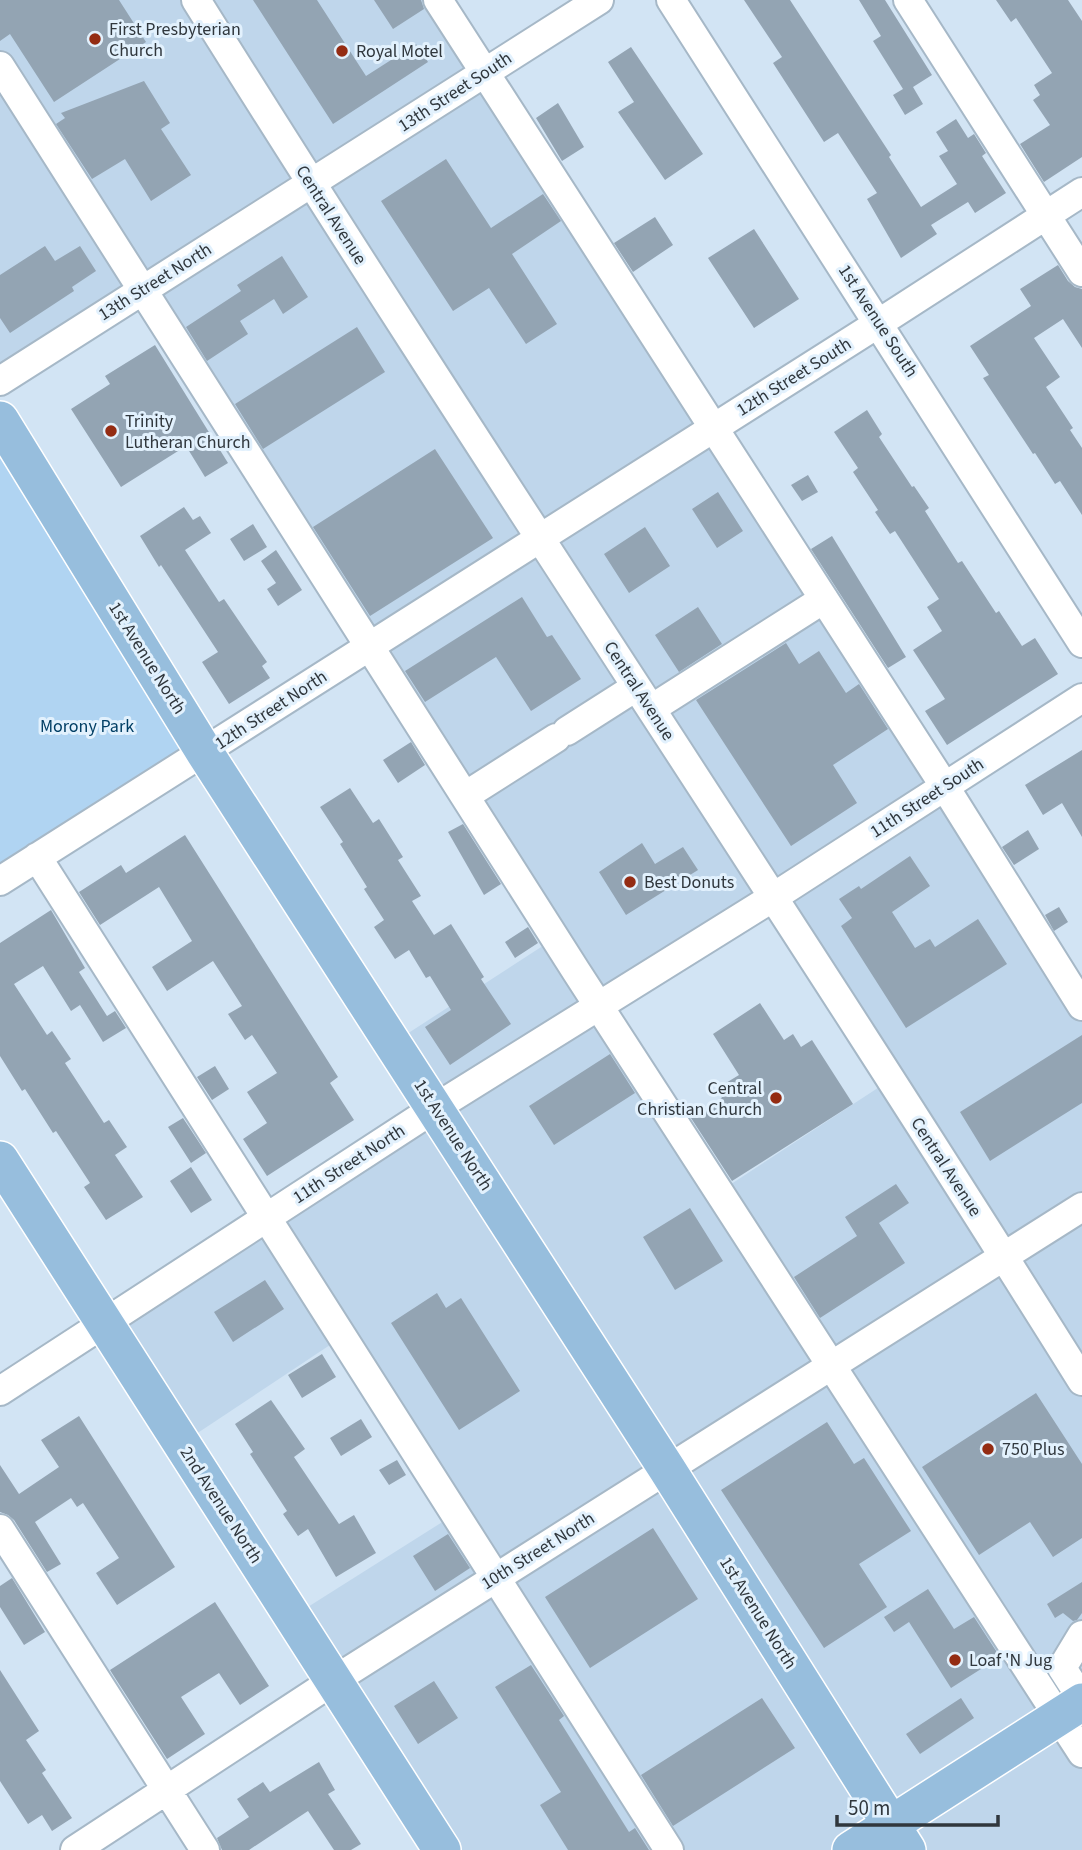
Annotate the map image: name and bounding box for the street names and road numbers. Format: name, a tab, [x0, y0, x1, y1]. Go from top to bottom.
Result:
street label: 13th Street South	[393, 46, 517, 138]
street label: Central Avenue	[290, 161, 372, 270]
street label: 13th Street North	[93, 237, 217, 327]
street label: 1st Avenue South	[832, 260, 924, 382]
street label: 12th Street South	[732, 332, 856, 422]
street label: 1st Avenue North	[102, 597, 192, 719]
street label: Central Avenue	[598, 637, 680, 746]
street label: 12th Street North	[210, 664, 332, 756]
street label: 11th Street South	[865, 752, 989, 844]
street label: 1st Avenue North	[408, 1074, 498, 1196]
street label: Central Avenue	[905, 1113, 987, 1222]
street label: 11th Street North	[288, 1118, 410, 1210]
street label: 2nd Avenue North	[174, 1442, 268, 1568]
street label: 10th Street North	[476, 1506, 600, 1596]
street label: 1st Avenue North	[713, 1552, 803, 1674]

